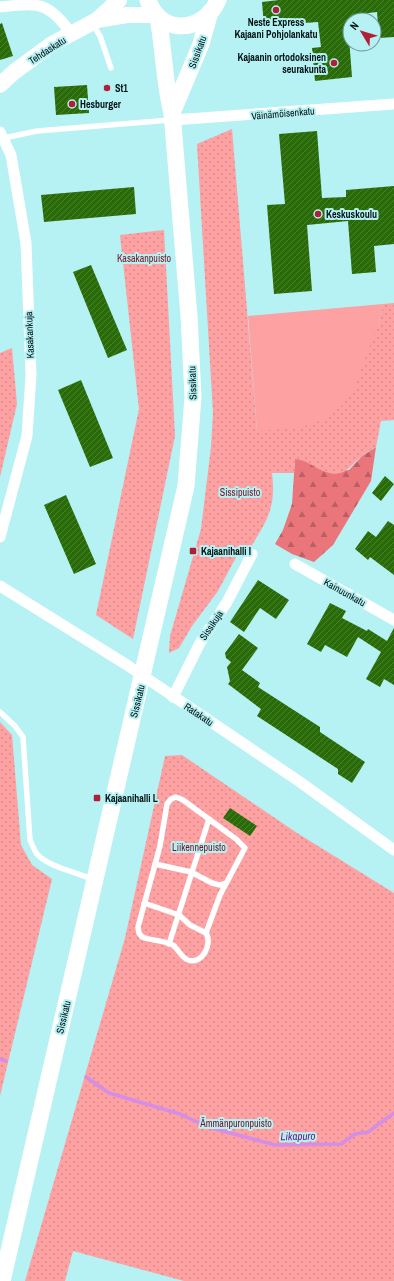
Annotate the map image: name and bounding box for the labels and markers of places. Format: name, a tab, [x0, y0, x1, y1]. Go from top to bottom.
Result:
marker: Neste Express Kajaani Pohjolankatu	[271, 5, 281, 15]
place label: Neste Express Kajaani Pohjolankatu	[235, 16, 317, 41]
place label: Kajaanin ortodoksinen seurakunta	[238, 51, 326, 76]
marker: Kajaanin ortodoksinen seurakunta	[329, 58, 339, 68]
place label: St1	[115, 82, 128, 95]
marker: St1	[102, 83, 112, 93]
place label: Hesburger	[80, 98, 122, 111]
marker: Hesburger	[67, 99, 77, 109]
place label: Keskuskoulu	[326, 208, 377, 221]
marker: Keskuskoulu	[313, 209, 323, 219]
place label: Kajaanihalli I	[201, 545, 251, 558]
marker: Kajaanihalli I	[188, 546, 198, 556]
place label: Kajaanihalli L	[105, 792, 158, 805]
marker: Kajaanihalli L	[92, 793, 102, 803]

